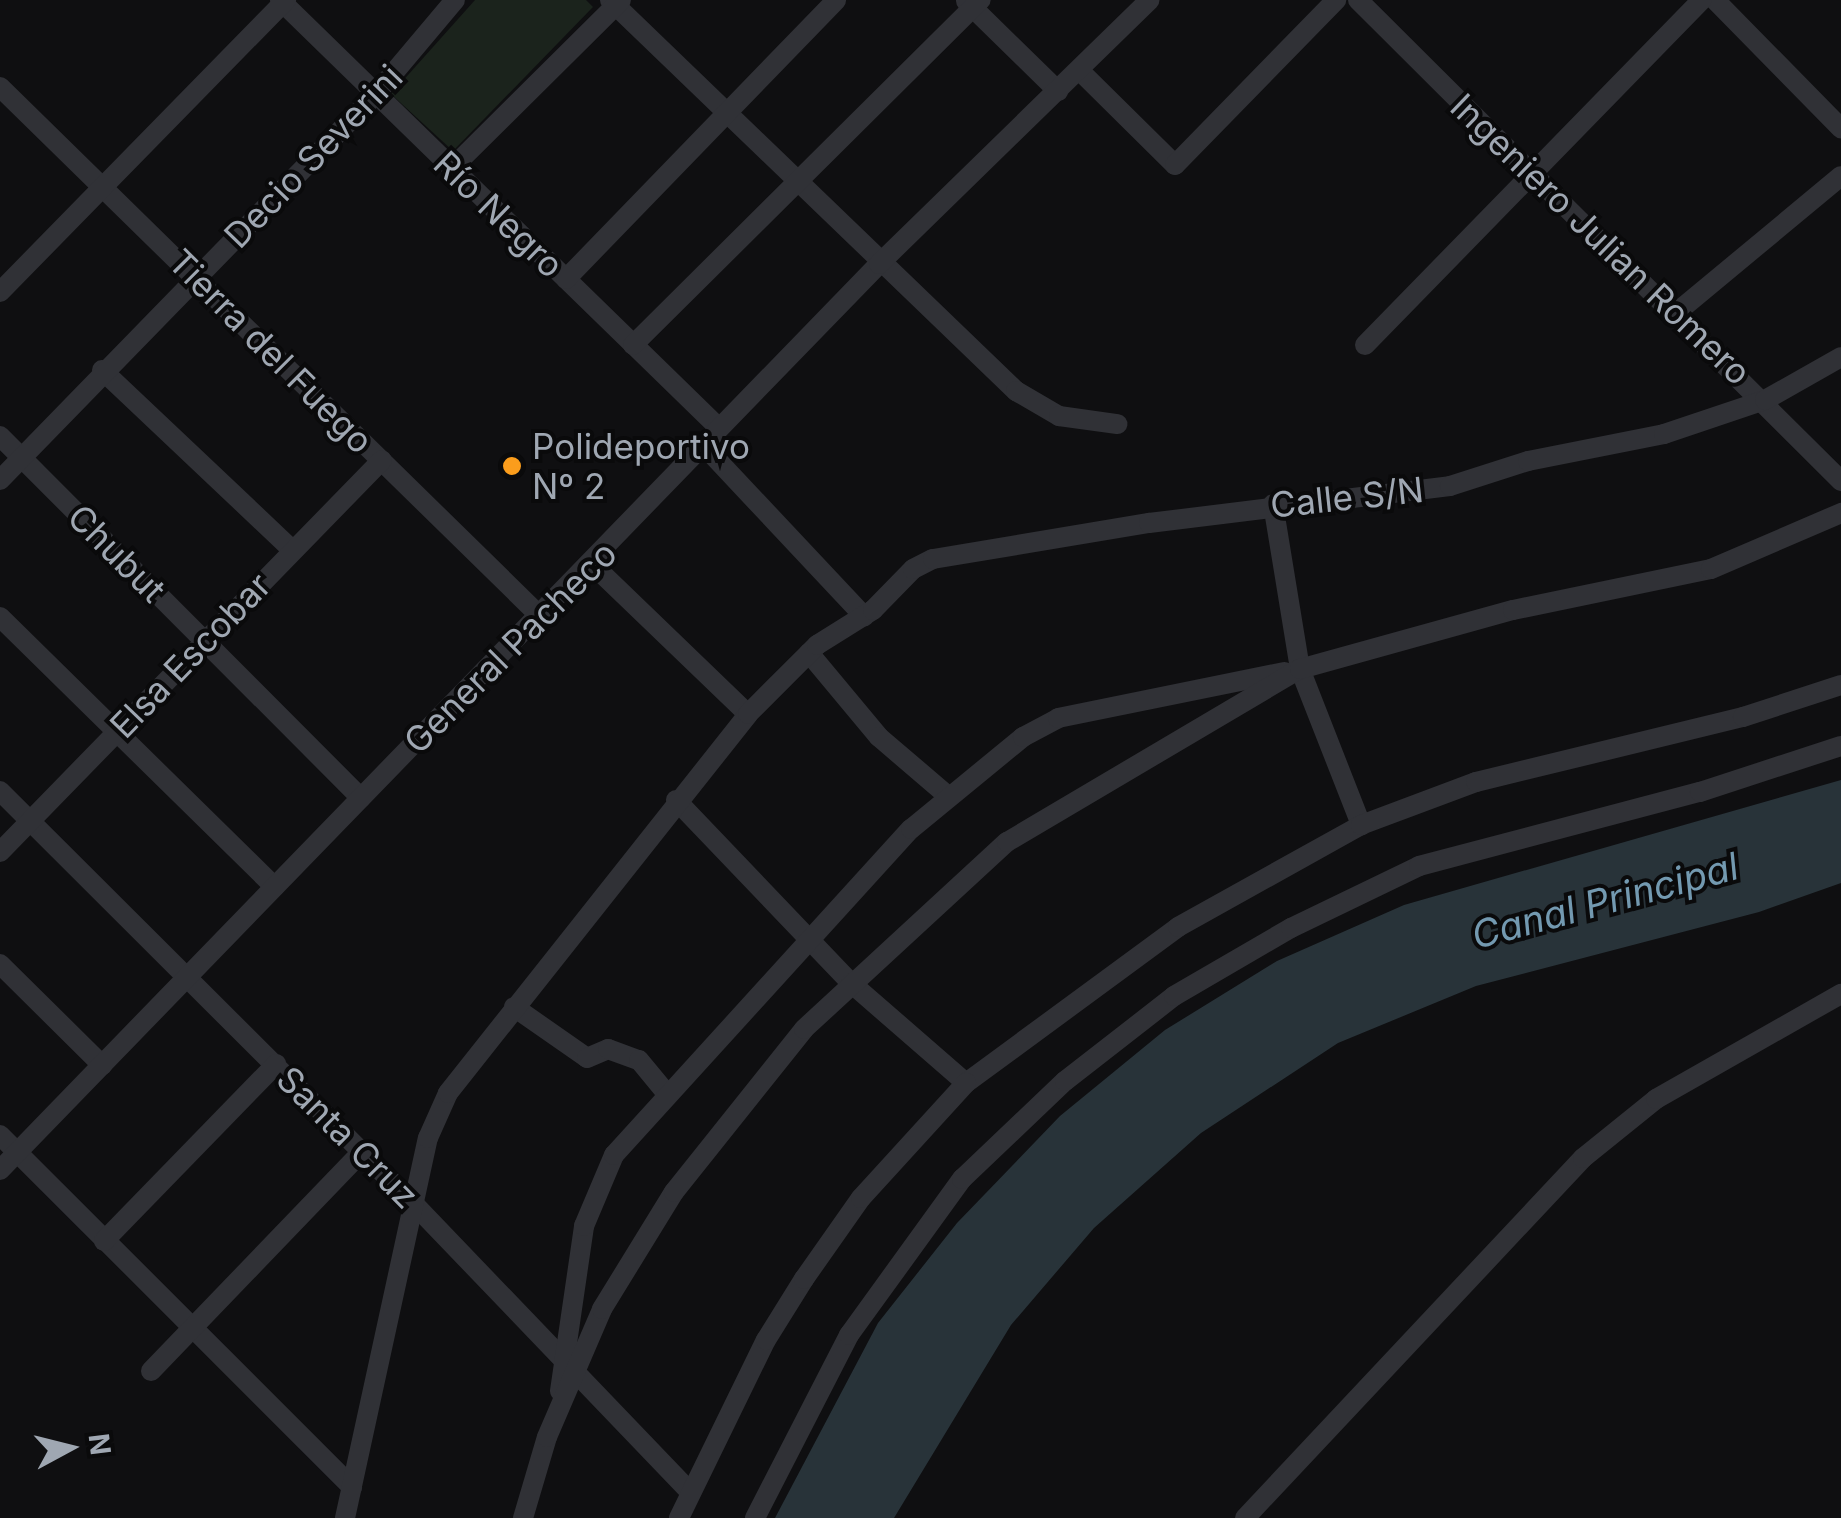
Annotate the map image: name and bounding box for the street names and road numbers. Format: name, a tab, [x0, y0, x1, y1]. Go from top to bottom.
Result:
street label: Decio Severini	[215, 56, 411, 256]
street label: Ingeniero Julian Romero	[1442, 85, 1760, 393]
street label: Río Negro	[426, 142, 572, 286]
street label: Tierra del Fuego	[160, 240, 382, 462]
street label: Calle S/N	[1268, 468, 1426, 526]
street label: Chubut	[60, 496, 174, 610]
street label: General Pacheco	[395, 532, 625, 762]
street label: Elsa Escobar	[101, 564, 279, 746]
street label: Santa Cruz	[269, 1058, 427, 1216]

